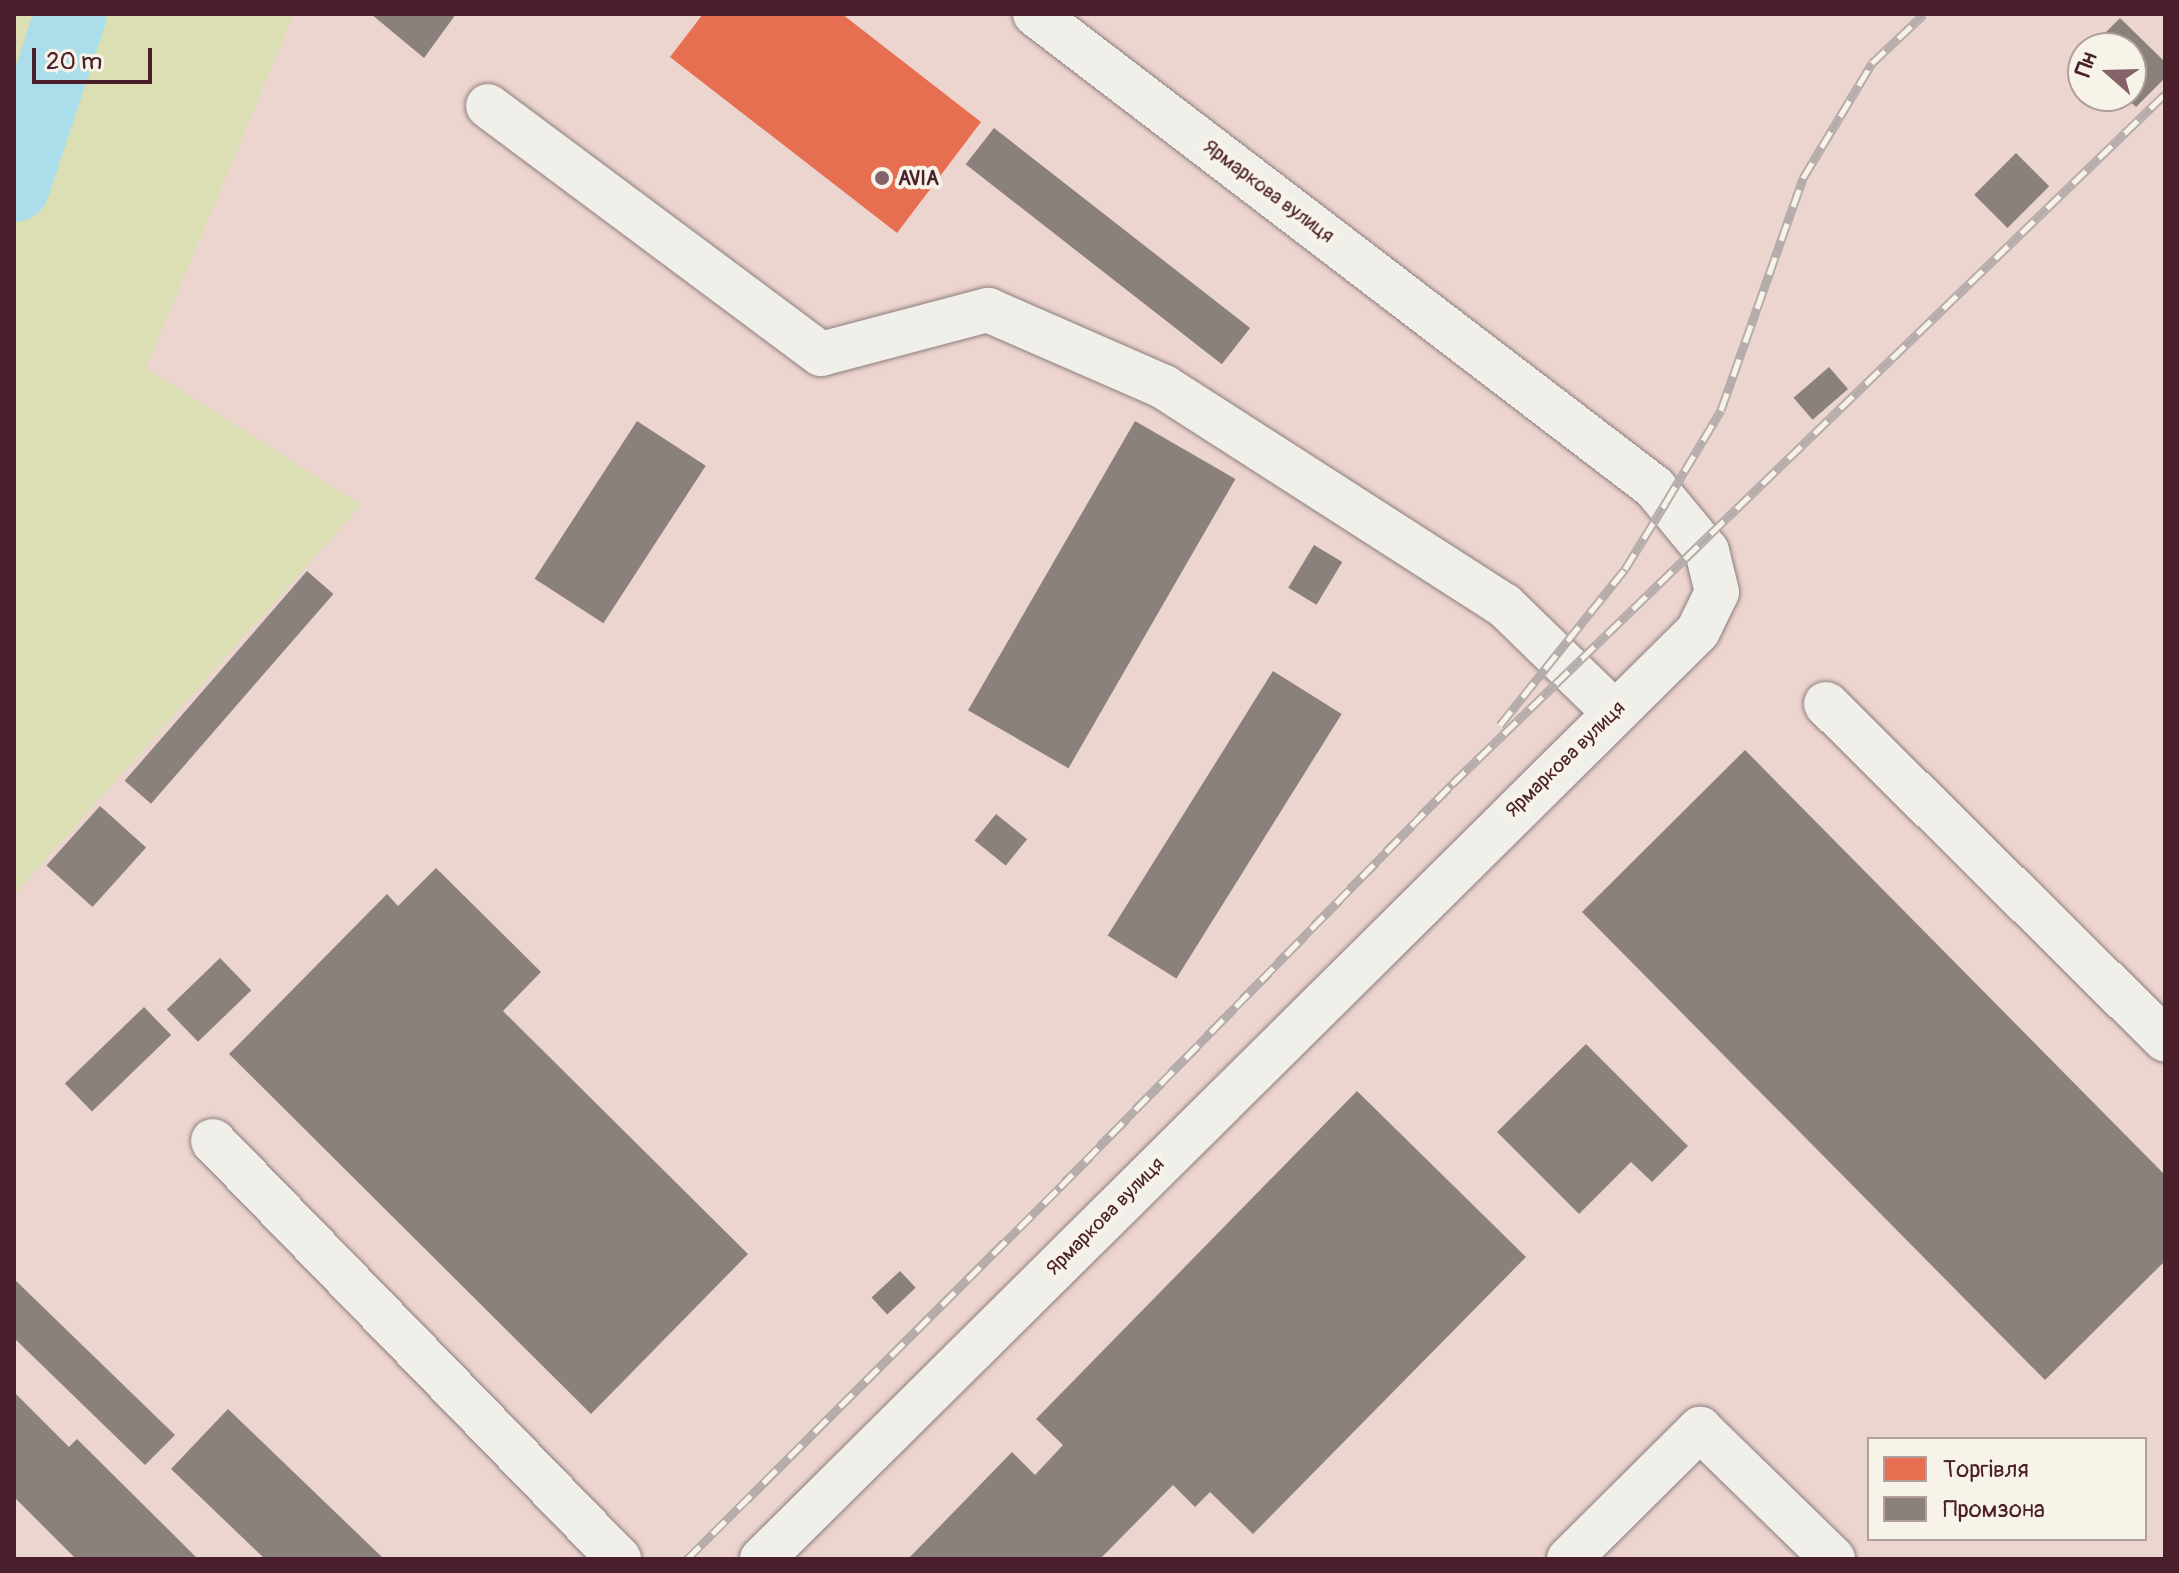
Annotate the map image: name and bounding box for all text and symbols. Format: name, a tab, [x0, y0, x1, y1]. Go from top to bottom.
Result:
scale bar	[36, 32, 156, 82]
north arrow	[2067, 32, 2147, 112]
text: 20 m	[46, 47, 102, 76]
text: Пн	[2069, 48, 2104, 81]
street label: Ярмаркова вулиця	[1199, 134, 1339, 248]
place label: AVIA	[898, 166, 939, 190]
marker: AVIA	[873, 169, 891, 187]
street label: Ярмаркова вулиця	[1500, 696, 1630, 822]
street label: Ярмаркова вулиця	[1041, 1152, 1169, 1280]
legend	[1867, 1437, 2147, 1541]
text: Торгівля	[1943, 1455, 2029, 1484]
text: Промзона	[1943, 1495, 2045, 1524]

